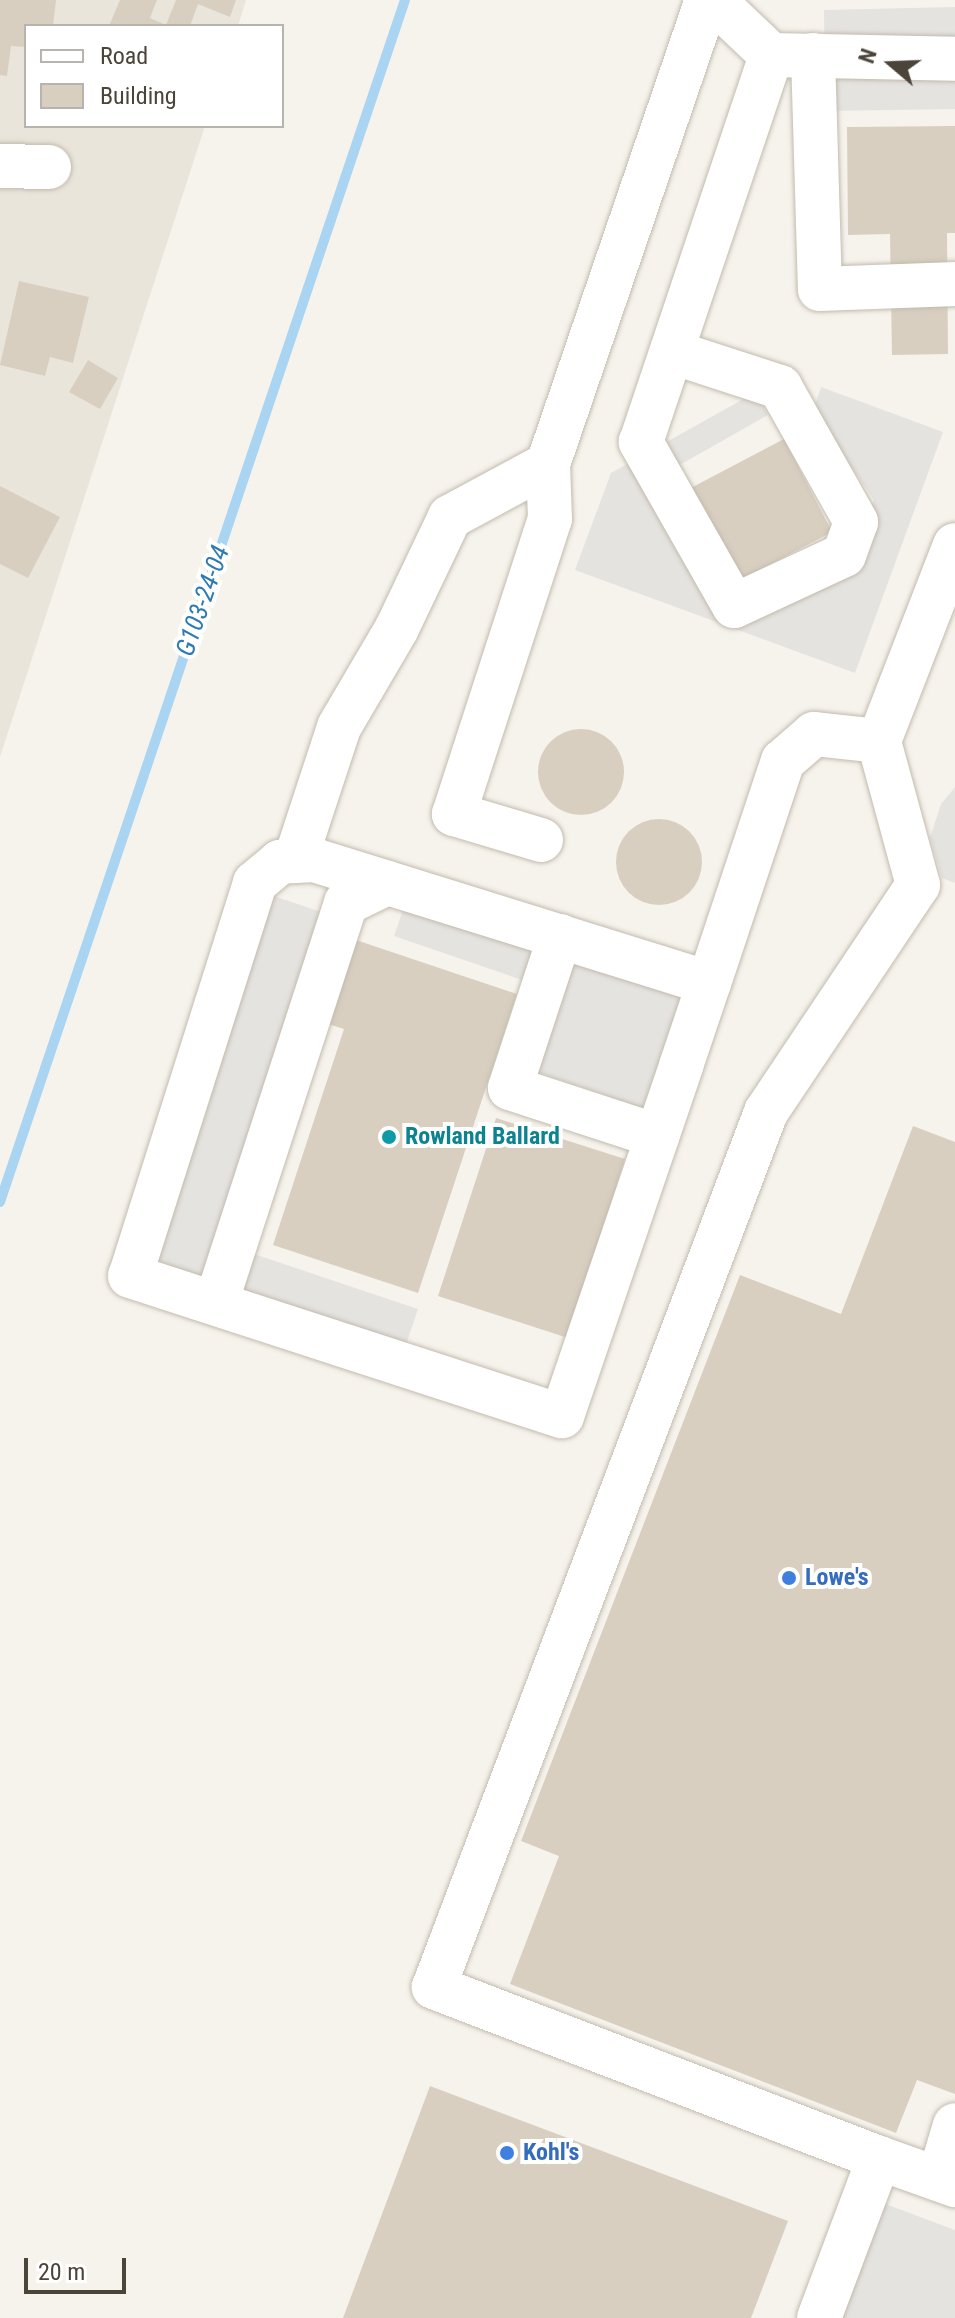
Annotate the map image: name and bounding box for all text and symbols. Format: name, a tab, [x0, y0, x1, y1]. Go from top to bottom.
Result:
legend	[24, 24, 284, 128]
north arrow	[851, 24, 931, 104]
text: Road	[100, 42, 148, 70]
text: N	[854, 46, 882, 66]
text: Building	[100, 82, 177, 110]
water label: G103-24-04	[170, 542, 236, 660]
place label: Rowland Ballard	[405, 1123, 560, 1151]
marker: Rowland Ballard	[380, 1128, 398, 1146]
place label: Lowe's	[805, 1564, 869, 1592]
marker: Lowe's	[780, 1569, 798, 1587]
place label: Kohl's	[523, 2139, 579, 2167]
marker: Kohl's	[498, 2144, 516, 2162]
scale bar	[28, 2242, 130, 2292]
text: 20 m	[38, 2258, 85, 2286]

